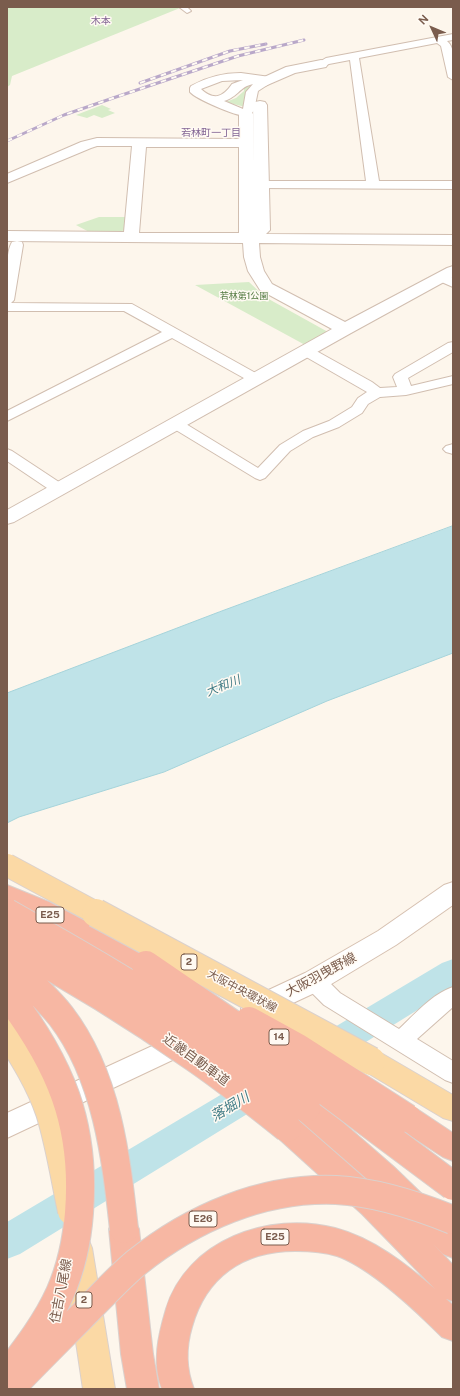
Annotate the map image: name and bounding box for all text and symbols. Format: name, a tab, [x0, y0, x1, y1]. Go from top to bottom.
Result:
north arrow	[412, 8, 452, 48]
text: N	[416, 12, 431, 27]
district label: 木本	[91, 15, 111, 27]
district label: 若林町一丁目	[181, 127, 241, 139]
park label: 若林第1公園	[220, 291, 268, 301]
water label: 大和川	[204, 673, 242, 699]
road number: E25	[36, 907, 64, 923]
street label: 大阪羽曳野線	[283, 950, 359, 1000]
road number: 2	[181, 954, 197, 970]
street label: 大阪中央環状線	[205, 967, 279, 1015]
road number: 14	[269, 1029, 289, 1045]
street label: 近畿自動車道	[160, 1031, 232, 1089]
water label: 落堀川	[208, 1089, 252, 1125]
road number: E26	[189, 1211, 217, 1227]
road number: E25	[261, 1229, 289, 1245]
street label: 住吉八尾線	[47, 1258, 75, 1324]
road number: 2	[76, 1292, 92, 1308]

